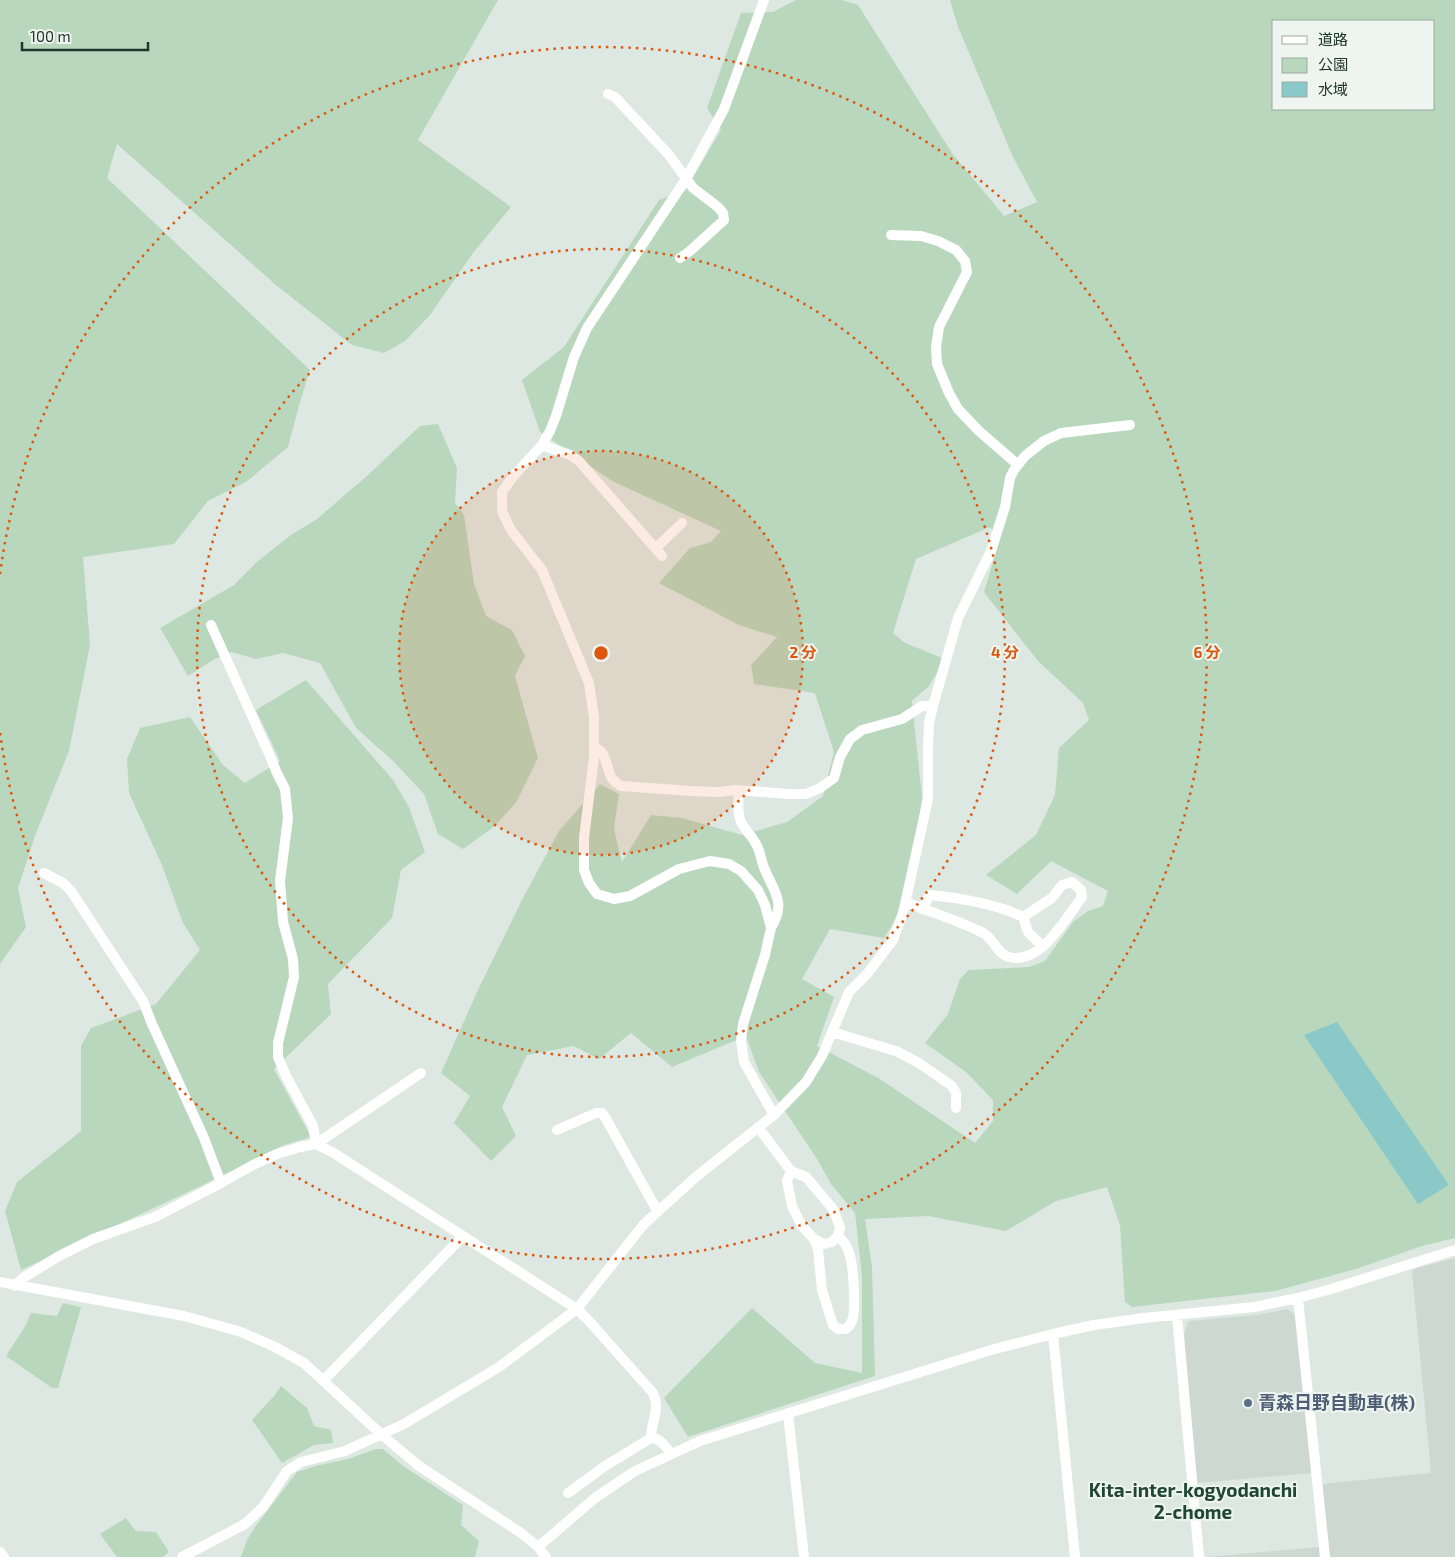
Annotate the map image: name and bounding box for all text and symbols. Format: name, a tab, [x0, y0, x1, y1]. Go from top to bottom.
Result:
scale bar	[22, 20, 149, 52]
legend	[1272, 20, 1435, 110]
text: 100 m	[30, 27, 71, 45]
text: 道路	[1318, 30, 1348, 48]
text: 公園	[1318, 55, 1348, 73]
text: 水域	[1318, 80, 1348, 98]
text: 2 分	[790, 643, 816, 661]
text: 4 分	[991, 643, 1019, 661]
text: 6 分	[1193, 643, 1221, 661]
centre of rings	[592, 644, 610, 662]
place label: 青森日野自動車(株)	[1258, 1391, 1415, 1413]
marker: 青森日野自動車(株)	[1242, 1397, 1254, 1409]
district label: Kita-inter-kogyodanchi 2-chome	[1089, 1478, 1297, 1523]

